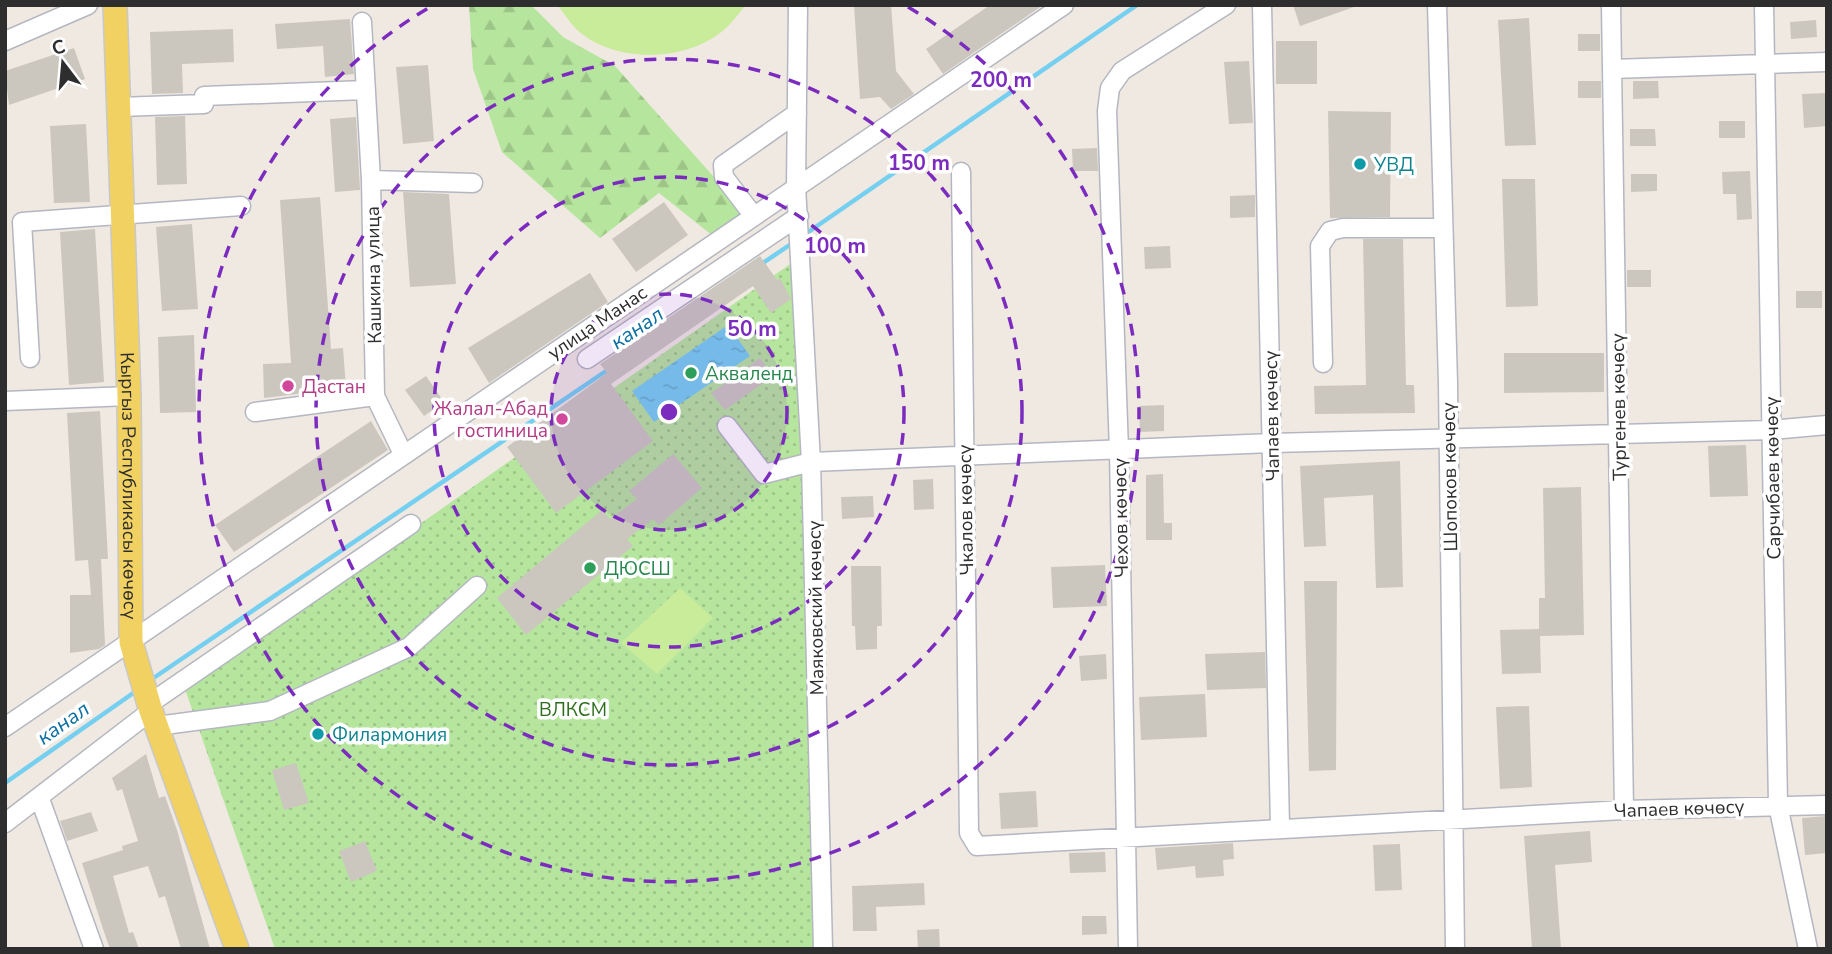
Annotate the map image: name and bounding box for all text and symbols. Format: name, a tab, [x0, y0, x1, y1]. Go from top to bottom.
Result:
north arrow	[28, 28, 98, 98]
text: С	[49, 33, 68, 62]
text: 200 m	[970, 66, 1032, 94]
text: 150 m	[888, 149, 950, 177]
place label: УВД	[1373, 152, 1414, 178]
marker: УВД	[1352, 156, 1368, 172]
street label: Кашкина улица	[360, 206, 388, 344]
text: 100 m	[804, 232, 866, 260]
street label: улица Манас	[543, 280, 652, 366]
water label: канал	[605, 300, 669, 356]
text: 50 m	[727, 315, 777, 343]
street label: Тургенев көчөсү	[1605, 333, 1633, 481]
street label: Чапаев көчөсү	[1258, 350, 1286, 482]
street label: Кыргыз Республикасы көчөсү	[113, 352, 143, 620]
place label: Акваленд	[705, 361, 793, 387]
marker: Акваленд	[683, 365, 699, 381]
place label: Дастан	[302, 374, 366, 400]
marker: Дастан	[280, 378, 296, 394]
place label: Жалал-Абад гостиница	[434, 396, 548, 444]
street label: Сарчибаев көчөсү	[1759, 396, 1787, 560]
centre of rings	[657, 400, 681, 424]
street label: Шопоков көчөсү	[1436, 402, 1464, 552]
marker: Жалал-Абад гостиница	[554, 411, 570, 427]
street label: Чкалов көчөсү	[952, 444, 980, 576]
street label: Чехов көчөсү	[1107, 458, 1135, 578]
street label: Маяковский көчөсү	[801, 520, 831, 696]
place label: ДЮСШ	[604, 556, 671, 582]
marker: ДЮСШ	[582, 560, 598, 576]
water label: канал	[31, 695, 95, 751]
park label: ВЛКСМ	[539, 697, 607, 723]
place label: Филармония	[332, 722, 447, 748]
marker: Филармония	[310, 726, 326, 742]
street label: Чапаев көчөсү	[1613, 794, 1745, 824]

